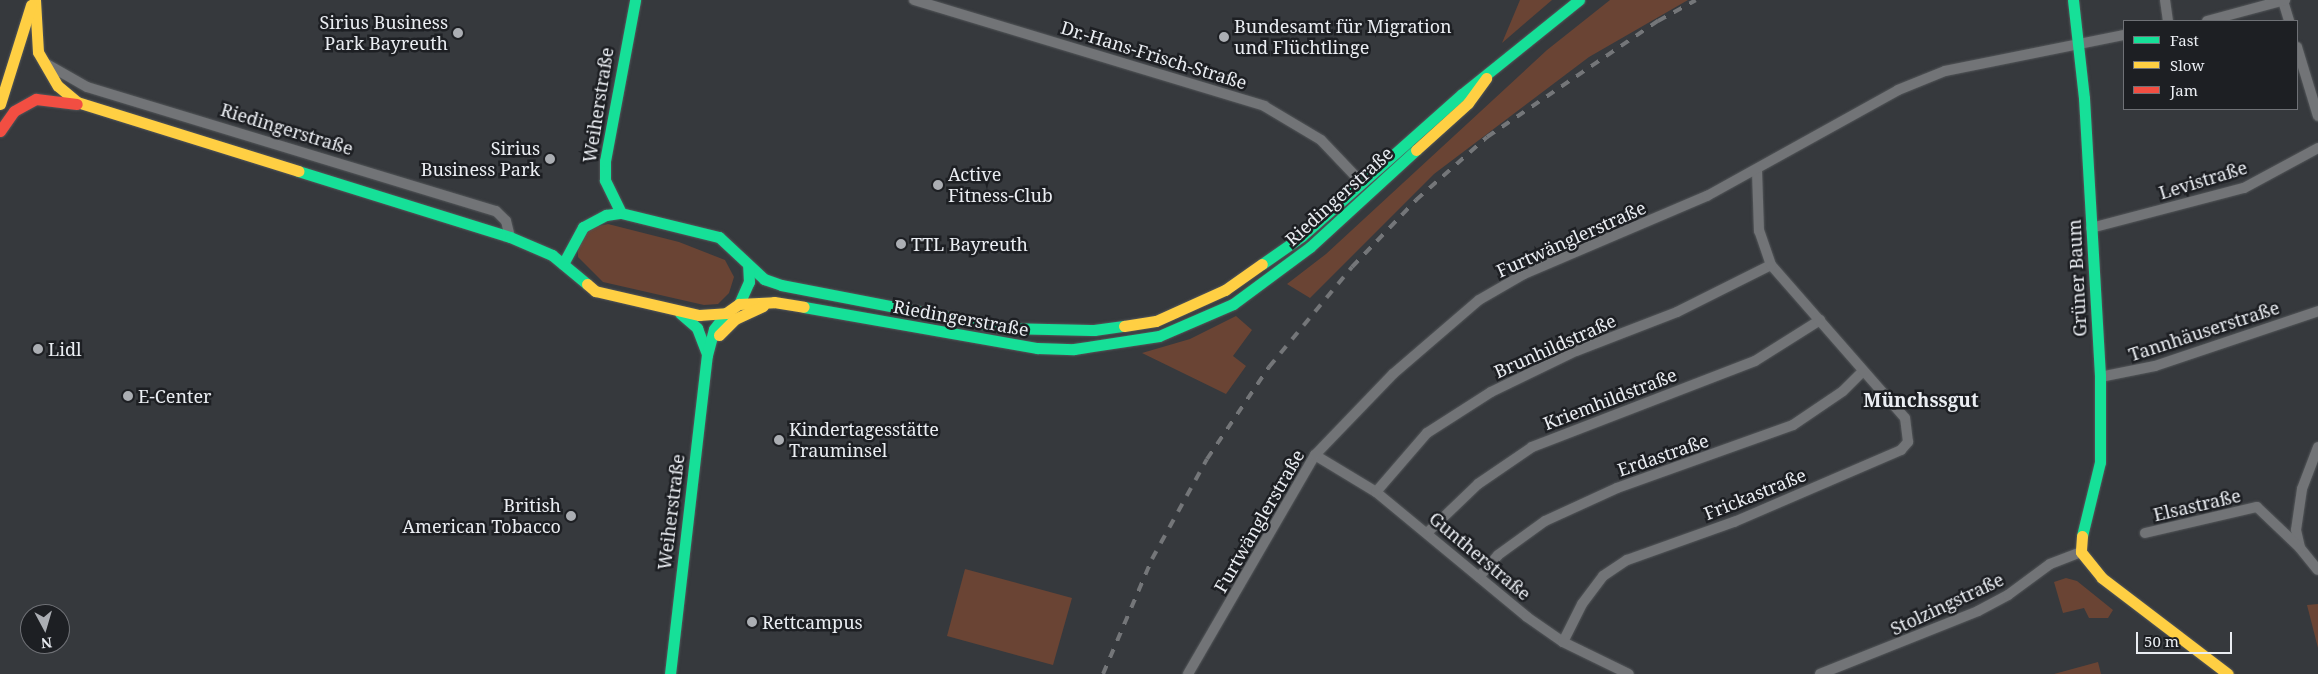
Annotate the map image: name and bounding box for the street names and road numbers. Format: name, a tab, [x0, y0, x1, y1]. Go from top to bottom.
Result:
street label: Dr.-Hans-Frisch-Straße	[1058, 16, 1250, 94]
street label: Weiherstraße	[578, 46, 618, 164]
street label: Riedingerstraße	[218, 99, 356, 159]
street label: Riedingerstraße	[1281, 142, 1397, 250]
street label: Levistraße	[2156, 156, 2250, 204]
street label: Furtwänglerstraße	[1493, 196, 1649, 282]
street label: Grüner Baum	[2063, 219, 2091, 337]
street label: Riedingerstraße	[891, 295, 1031, 341]
street label: Tannhäuserstraße	[2126, 296, 2282, 366]
street label: Brunhildstraße	[1491, 309, 1619, 383]
street label: Kriemhildstraße	[1540, 364, 1680, 434]
street label: Erdastraße	[1615, 429, 1711, 481]
street label: Furtwänglerstraße	[1209, 446, 1309, 596]
street label: Weiherstraße	[653, 453, 689, 571]
street label: Frickastraße	[1701, 464, 1809, 524]
street label: Elsastraße	[2151, 484, 2243, 526]
street label: Guntherstraße	[1425, 507, 1535, 605]
street label: Stolzingstraße	[1887, 568, 2007, 640]

